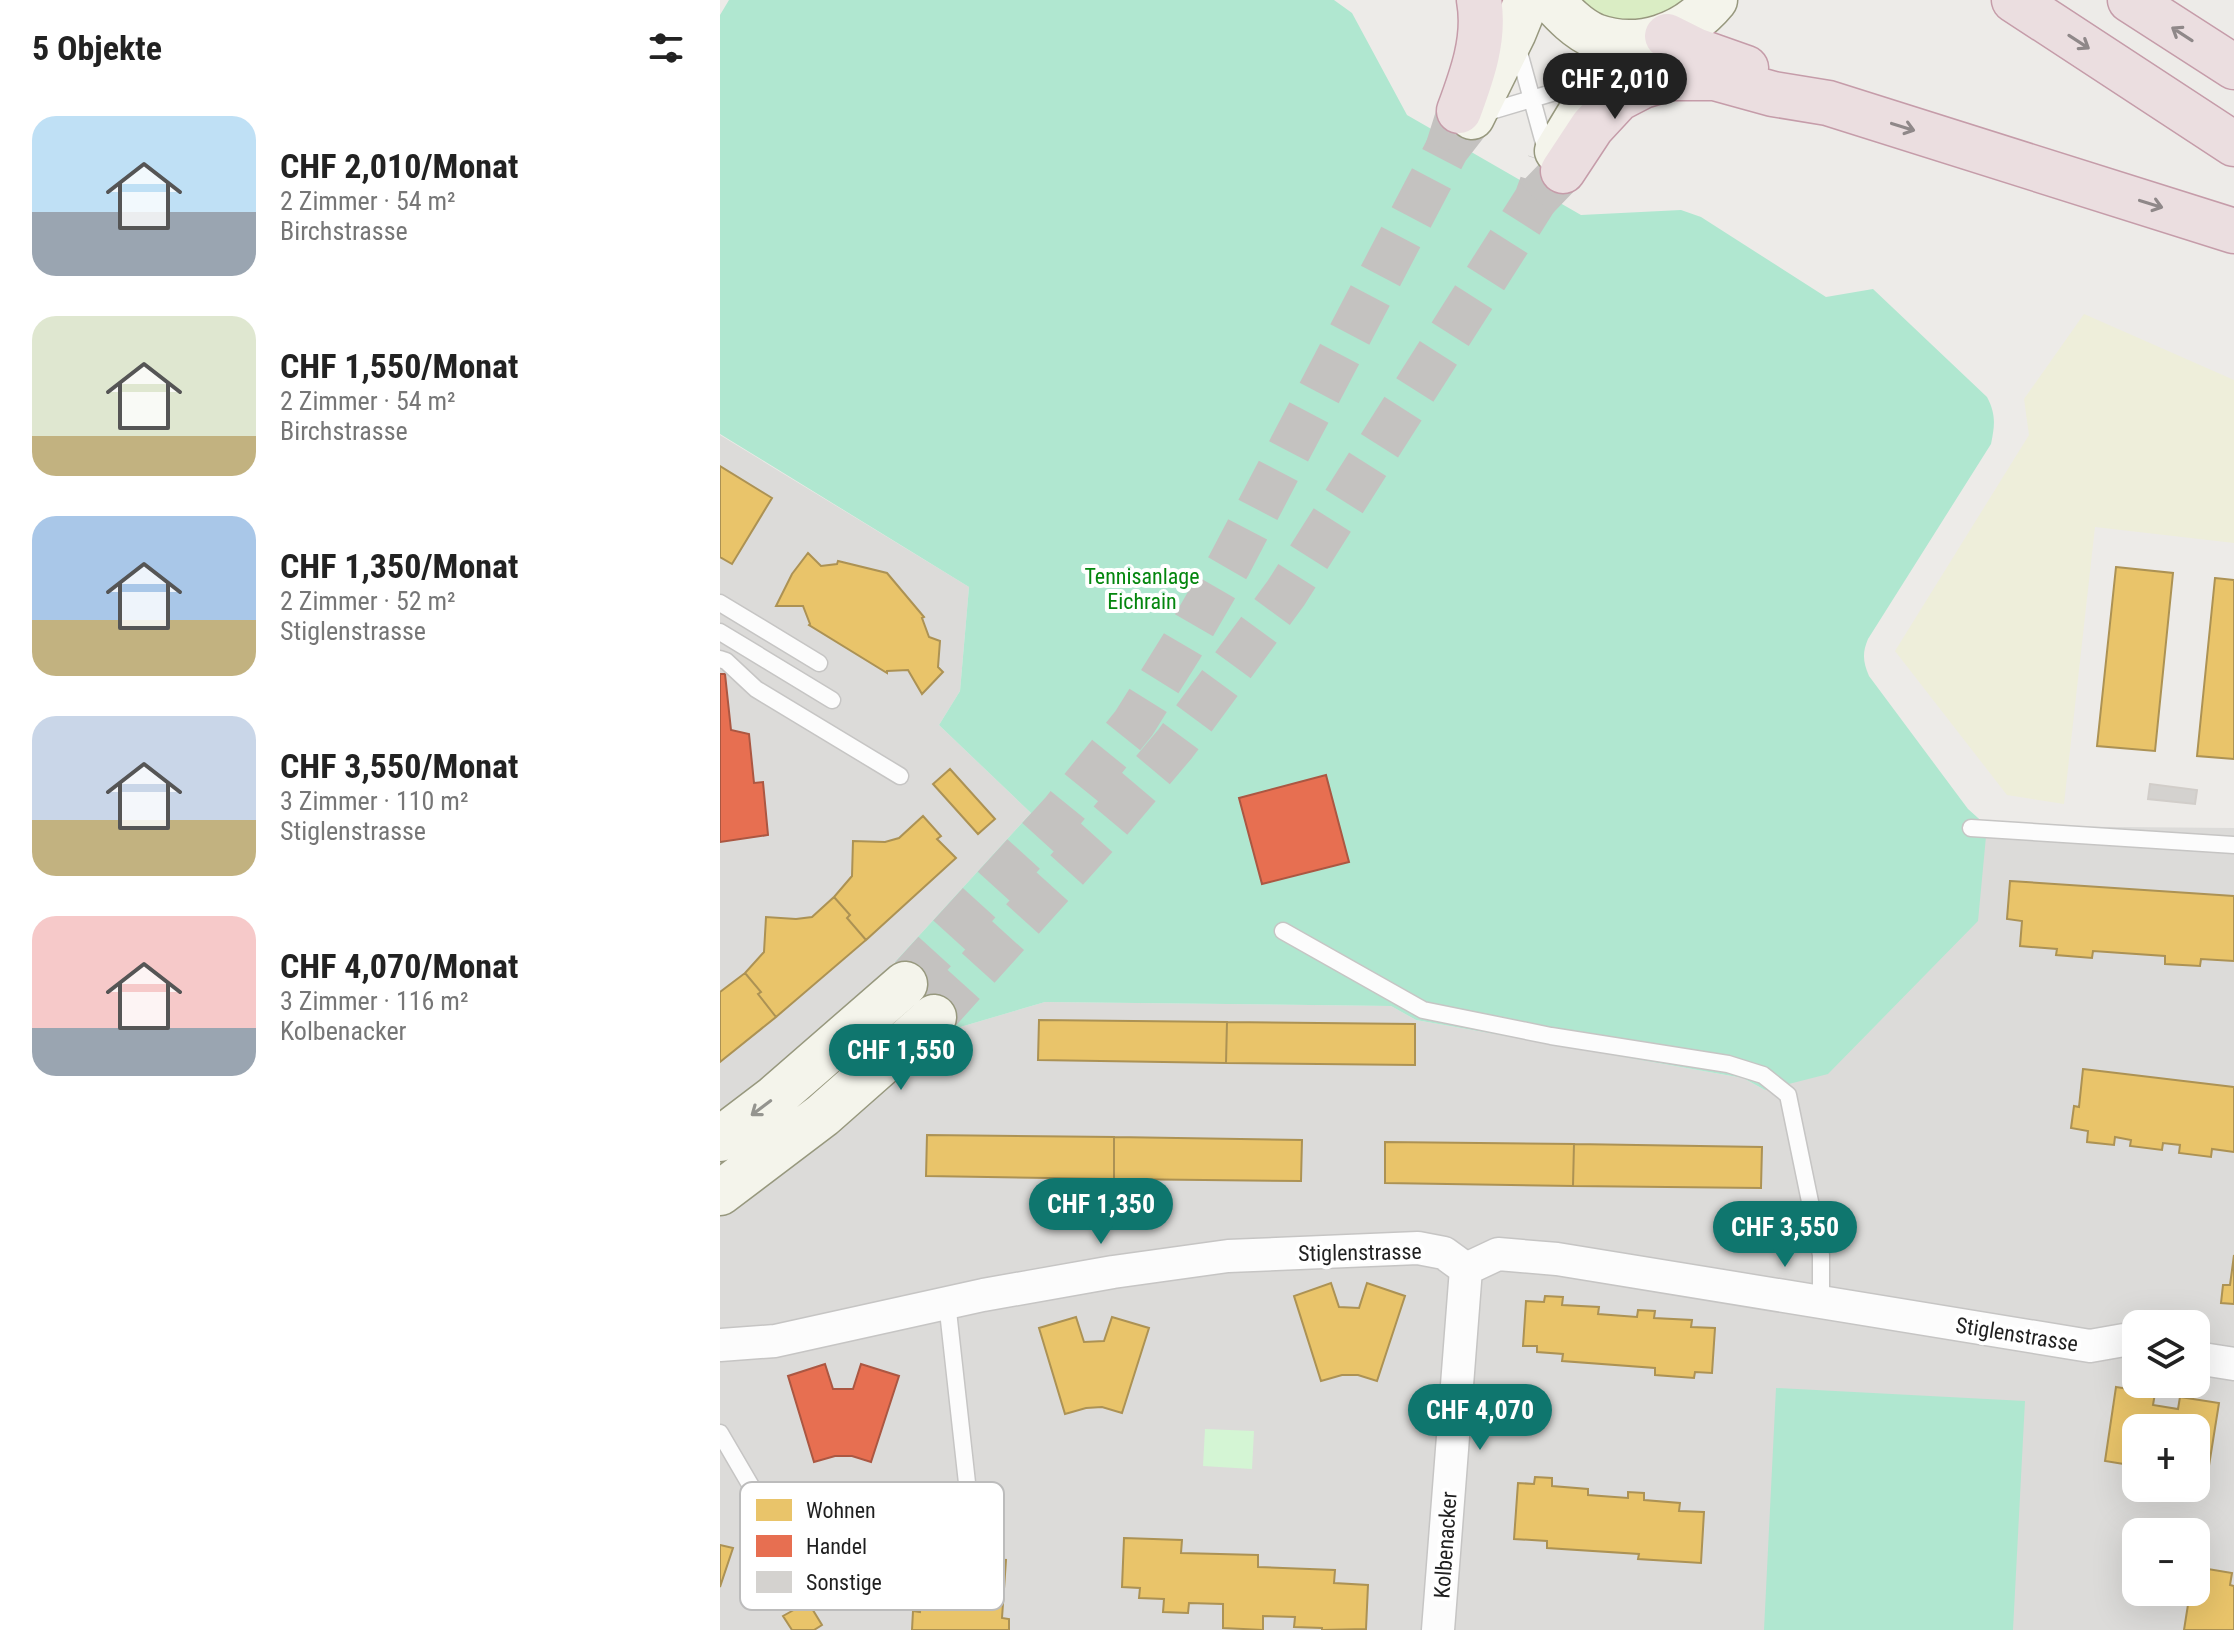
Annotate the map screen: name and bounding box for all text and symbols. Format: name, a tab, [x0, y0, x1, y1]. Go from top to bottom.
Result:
one-way arrow	[2171, 25, 2194, 41]
icon: filters	[644, 26, 688, 70]
text: 5 Objekte	[32, 28, 162, 68]
one-way arrow	[2068, 34, 2090, 50]
pin: CHF 2,010	[1523, 53, 1707, 121]
text: CHF 2,010	[1561, 64, 1669, 94]
one-way arrow	[1890, 120, 1915, 135]
text: CHF 2,010/Monat	[280, 146, 518, 186]
icon: home	[96, 148, 192, 244]
text: 2 Zimmer · 54 m²	[280, 186, 456, 216]
one-way arrow	[2138, 198, 2163, 212]
text: Birchstrasse	[280, 216, 408, 246]
text: CHF 1,550/Monat	[280, 346, 518, 386]
icon: home	[96, 348, 192, 444]
text: 2 Zimmer · 54 m²	[280, 386, 456, 416]
text: Birchstrasse	[280, 416, 408, 446]
text: CHF 1,350/Monat	[280, 546, 518, 586]
icon: home	[96, 548, 192, 644]
park label: Tennisanlage Eichrain	[1084, 564, 1200, 614]
text: 2 Zimmer · 52 m²	[280, 586, 456, 616]
text: Stiglenstrasse	[280, 616, 426, 646]
text: CHF 3,550/Monat	[280, 746, 518, 786]
icon: home	[96, 748, 192, 844]
text: 3 Zimmer · 110 m²	[280, 786, 469, 816]
text: Stiglenstrasse	[280, 816, 426, 846]
text: CHF 4,070/Monat	[280, 946, 518, 986]
icon: home	[96, 948, 192, 1044]
text: 3 Zimmer · 116 m²	[280, 986, 469, 1016]
text: Kolbenacker	[280, 1016, 407, 1046]
pin: CHF 1,550	[809, 1024, 993, 1092]
text: CHF 1,550	[847, 1035, 955, 1065]
one-way arrow	[751, 1099, 772, 1116]
pin: CHF 1,350	[1009, 1178, 1193, 1246]
text: CHF 1,350	[1047, 1189, 1155, 1219]
pin: CHF 3,550	[1693, 1201, 1877, 1269]
text: CHF 3,550	[1731, 1212, 1839, 1242]
street label: Stiglenstrasse	[1298, 1239, 1422, 1266]
map controls	[2122, 1310, 2210, 1606]
button: layers	[2122, 1310, 2210, 1398]
street label: Stiglenstrasse	[1954, 1312, 2080, 1357]
pin: CHF 4,070	[1388, 1384, 1572, 1452]
text: CHF 4,070	[1426, 1395, 1534, 1425]
button: +	[2122, 1414, 2210, 1502]
legend	[740, 1482, 1004, 1610]
street label: Kolbenacker	[1429, 1490, 1462, 1599]
text: Wohnen	[806, 1498, 876, 1523]
button: −	[2122, 1518, 2210, 1606]
text: Handel	[806, 1534, 867, 1559]
text: Sonstige	[806, 1570, 882, 1595]

